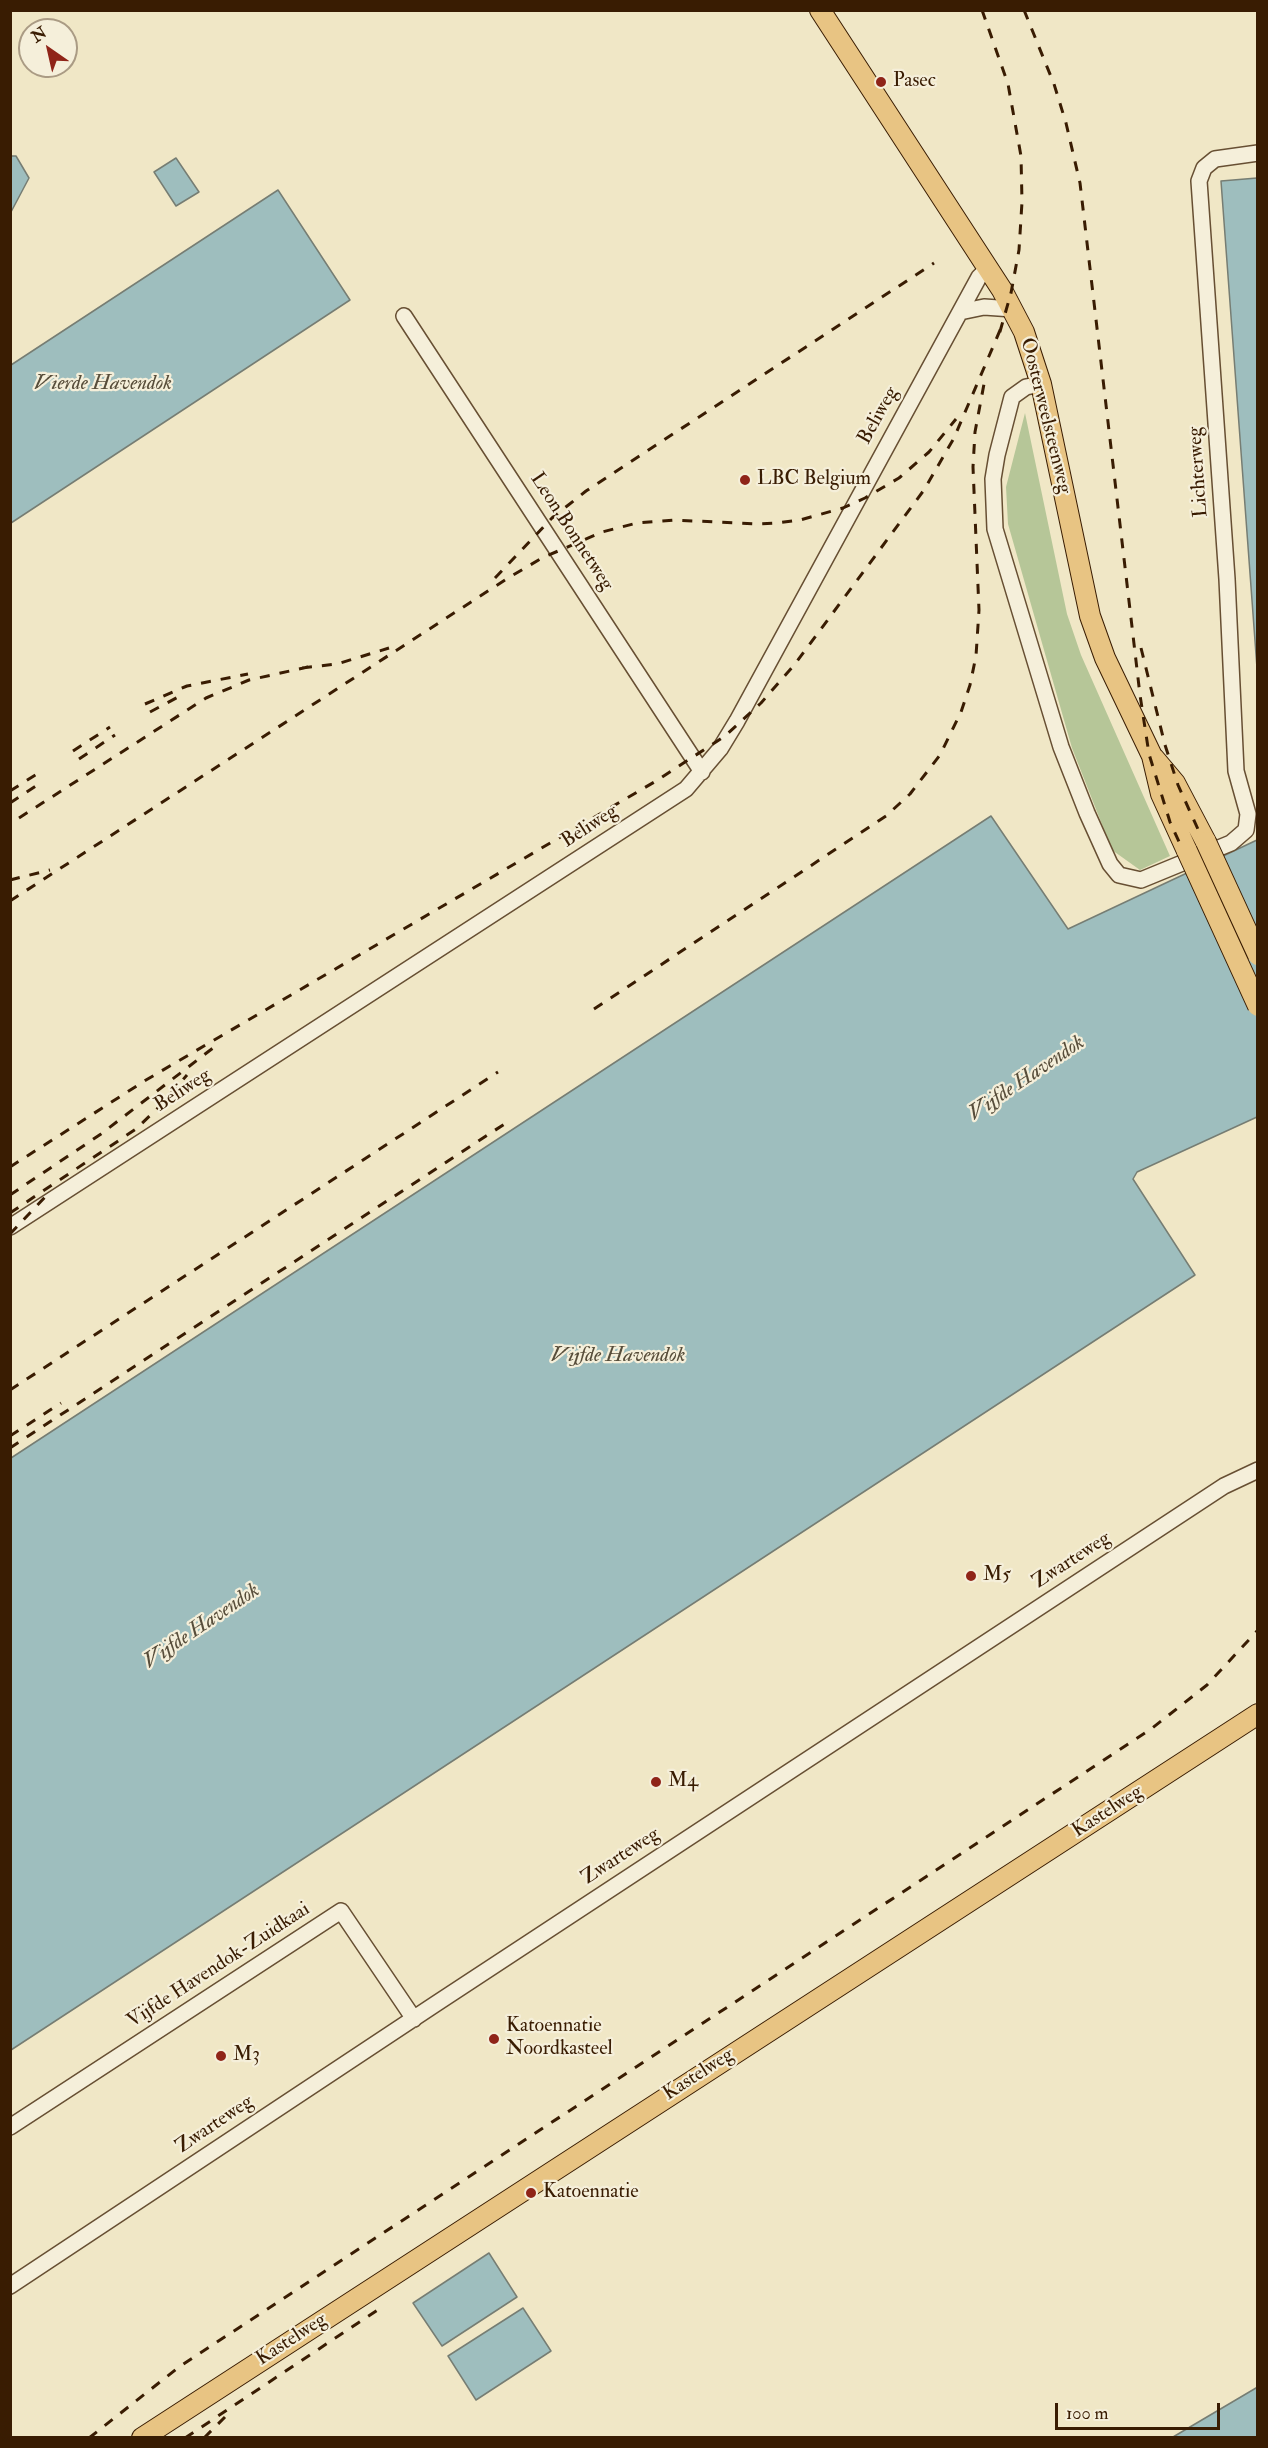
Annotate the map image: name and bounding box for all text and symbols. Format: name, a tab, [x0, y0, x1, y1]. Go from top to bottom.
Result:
north arrow	[18, 18, 78, 78]
text: N	[28, 22, 51, 47]
place label: Pasec	[893, 70, 936, 94]
marker: Pasec	[874, 75, 888, 89]
street label: Oosterweelsteenweg	[1014, 336, 1076, 496]
water label: Vierde Havendok	[34, 371, 172, 397]
street label: Beliweg	[853, 383, 905, 449]
street label: Lichterweg	[1184, 426, 1214, 518]
place label: LBC Belgium	[757, 468, 871, 492]
street label: Leon Bonnetweg	[524, 469, 618, 595]
marker: LBC Belgium	[738, 473, 752, 487]
street label: Beliweg	[557, 800, 623, 854]
water label: Vijfde Havendok	[964, 1031, 1090, 1127]
street label: Beliweg	[150, 1064, 216, 1118]
water label: Vijfde Havendok	[551, 1343, 685, 1369]
street label: Zwarteweg	[1029, 1527, 1115, 1595]
place label: M5	[983, 1564, 1011, 1588]
marker: M5	[964, 1569, 978, 1583]
water label: Vijfde Havendok	[139, 1579, 265, 1675]
place label: M4	[668, 1770, 698, 1794]
marker: M4	[649, 1775, 663, 1789]
street label: Kastelweg	[1068, 1780, 1148, 1844]
street label: Zwarteweg	[578, 1823, 664, 1891]
street label: Vijfde Havendok-Zuidkaai	[123, 1898, 315, 2034]
place label: Katoennatie Noordkasteel	[506, 2015, 613, 2062]
marker: Katoennatie Noordkasteel	[487, 2032, 501, 2046]
street label: Kastelweg	[659, 2043, 739, 2107]
place label: M3	[233, 2044, 260, 2068]
marker: M3	[214, 2049, 228, 2063]
street label: Zwarteweg	[172, 2090, 258, 2160]
place label: Katoennatie	[543, 2181, 639, 2205]
marker: Katoennatie	[524, 2186, 538, 2200]
street label: Kastelweg	[252, 2308, 332, 2372]
scale bar	[1058, 2391, 1223, 2429]
text: 100 m	[1066, 2402, 1109, 2425]

